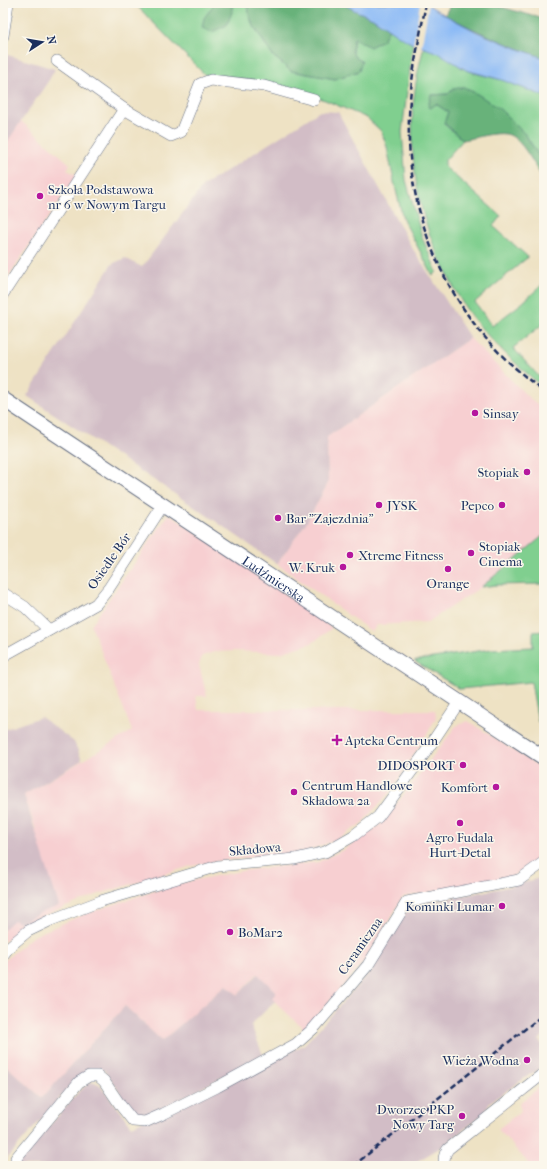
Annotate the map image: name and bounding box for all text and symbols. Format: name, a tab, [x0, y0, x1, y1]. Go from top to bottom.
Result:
north arrow	[22, 22, 62, 62]
text: N	[44, 35, 59, 46]
place label: Szkoła Podstawowa nr 6 w Nowym Targu	[48, 182, 167, 212]
marker: Szkoła Podstawowa nr 6 w Nowym Targu	[35, 191, 45, 201]
place label: Sinsay	[483, 406, 520, 421]
marker: Sinsay	[470, 408, 480, 418]
place label: Stopiak	[478, 465, 519, 480]
marker: Stopiak	[522, 467, 532, 477]
place label: JYSK	[386, 498, 418, 513]
place label: Pepco	[461, 498, 494, 513]
marker: JYSK	[374, 500, 384, 510]
marker: Pepco	[497, 500, 507, 510]
place label: Bar "Zajezdnia"	[286, 511, 374, 526]
marker: Bar "Zajezdnia"	[273, 513, 283, 523]
street label: Osiedle Bór	[84, 529, 134, 592]
place label: Stopiak Cinema	[479, 539, 523, 569]
place label: Xtreme Fitness	[358, 548, 443, 563]
marker: Stopiak Cinema	[466, 548, 476, 558]
marker: Xtreme Fitness	[345, 550, 355, 560]
street label: Ludźmierska	[240, 553, 309, 605]
place label: W. Kruk	[288, 560, 335, 575]
marker: W. Kruk	[338, 562, 348, 572]
marker: Orange	[443, 564, 453, 574]
place label: Orange	[427, 576, 470, 591]
place label: Apteka Centrum	[344, 733, 438, 748]
marker: Apteka Centrum	[332, 735, 342, 745]
place label: DIDOSPORT	[377, 758, 455, 773]
marker: DIDOSPORT	[458, 760, 468, 770]
place label: Centrum Handlowe Składowa 2a	[302, 778, 413, 808]
place label: Komfort	[441, 780, 488, 795]
marker: Komfort	[491, 782, 501, 792]
marker: Centrum Handlowe Składowa 2a	[289, 787, 299, 797]
marker: Agro Fudala Hurt-Detal	[455, 818, 465, 828]
place label: Agro Fudala Hurt-Detal	[425, 830, 495, 860]
street label: Składowa	[228, 839, 283, 859]
place label: Kominki Lumar	[405, 899, 494, 914]
marker: Kominki Lumar	[497, 901, 507, 911]
street label: Ceramiczna	[335, 914, 386, 977]
place label: BoMar2	[238, 925, 283, 940]
marker: BoMar2	[225, 927, 235, 937]
place label: Wieża Wodna	[441, 1053, 520, 1068]
marker: Wieża Wodna	[522, 1055, 532, 1065]
place label: Dworzec PKP Nowy Targ	[377, 1102, 455, 1132]
marker: Dworzec PKP Nowy Targ	[457, 1111, 467, 1121]

